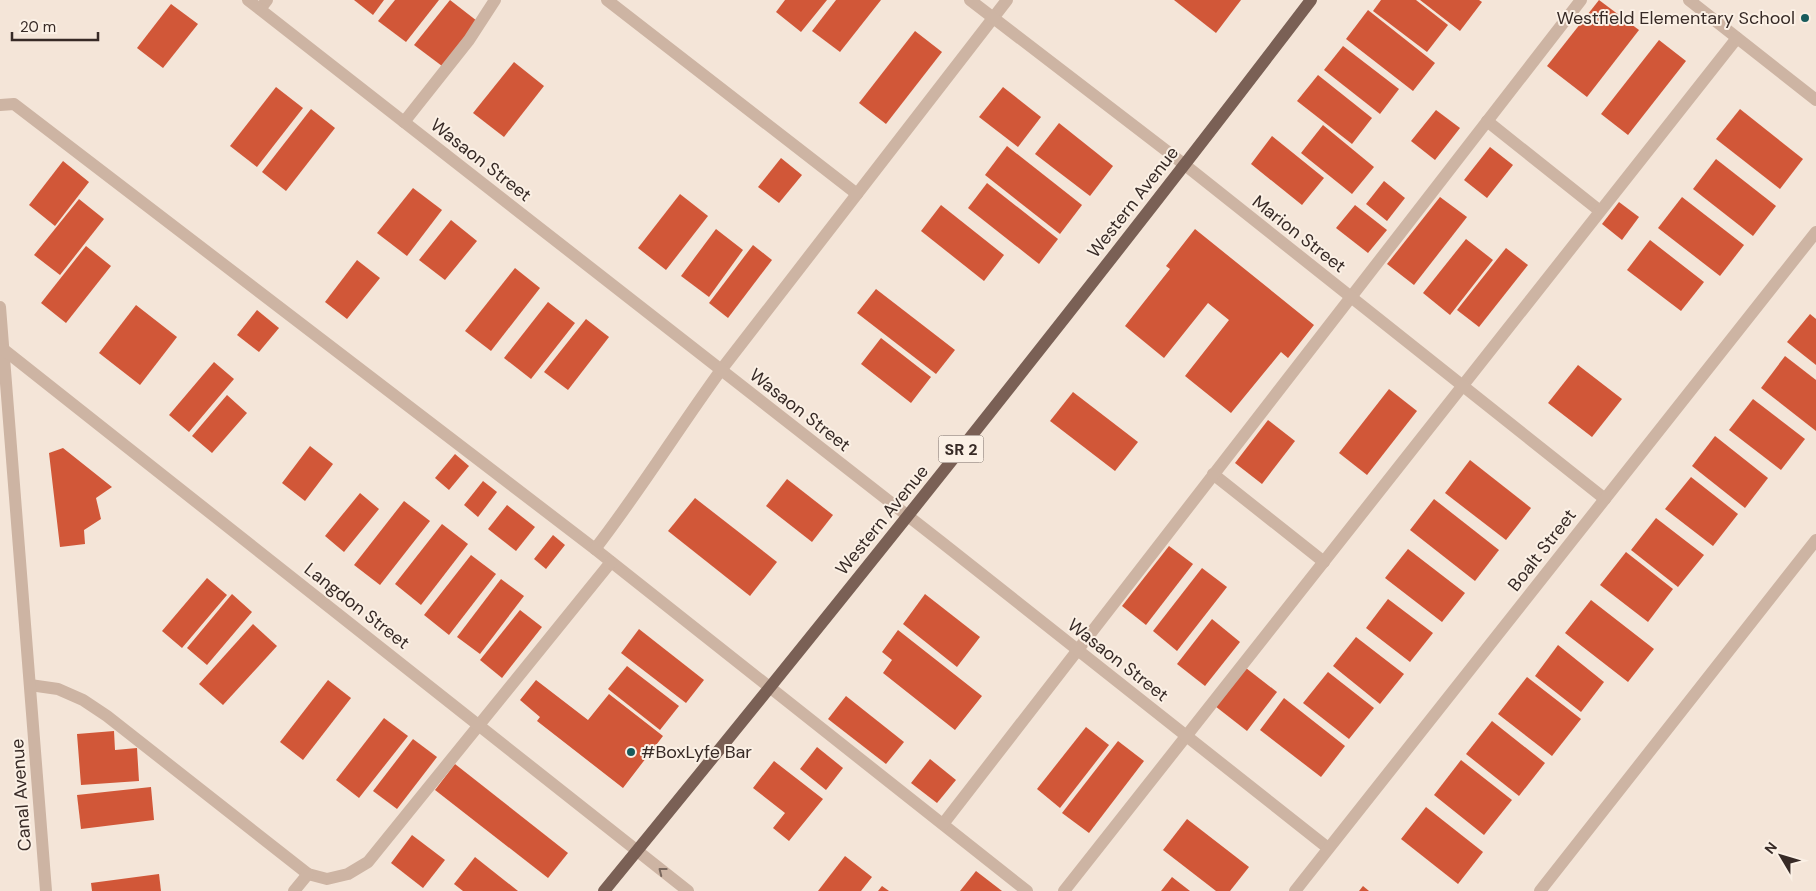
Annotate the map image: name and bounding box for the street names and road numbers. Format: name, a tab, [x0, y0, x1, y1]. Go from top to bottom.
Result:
street label: Wasaon Street	[426, 113, 536, 207]
street label: Western Avenue	[1082, 141, 1184, 263]
street label: Marion Street	[1247, 190, 1351, 278]
street label: Wasaon Street	[745, 363, 855, 457]
road number: SR 2	[938, 436, 984, 462]
street label: Western Avenue	[830, 460, 934, 580]
street label: Boalt Street	[1502, 504, 1582, 596]
street label: Langdon Street	[299, 557, 415, 655]
street label: Wasaon Street	[1063, 613, 1173, 707]
street label: Canal Avenue	[5, 738, 37, 852]

